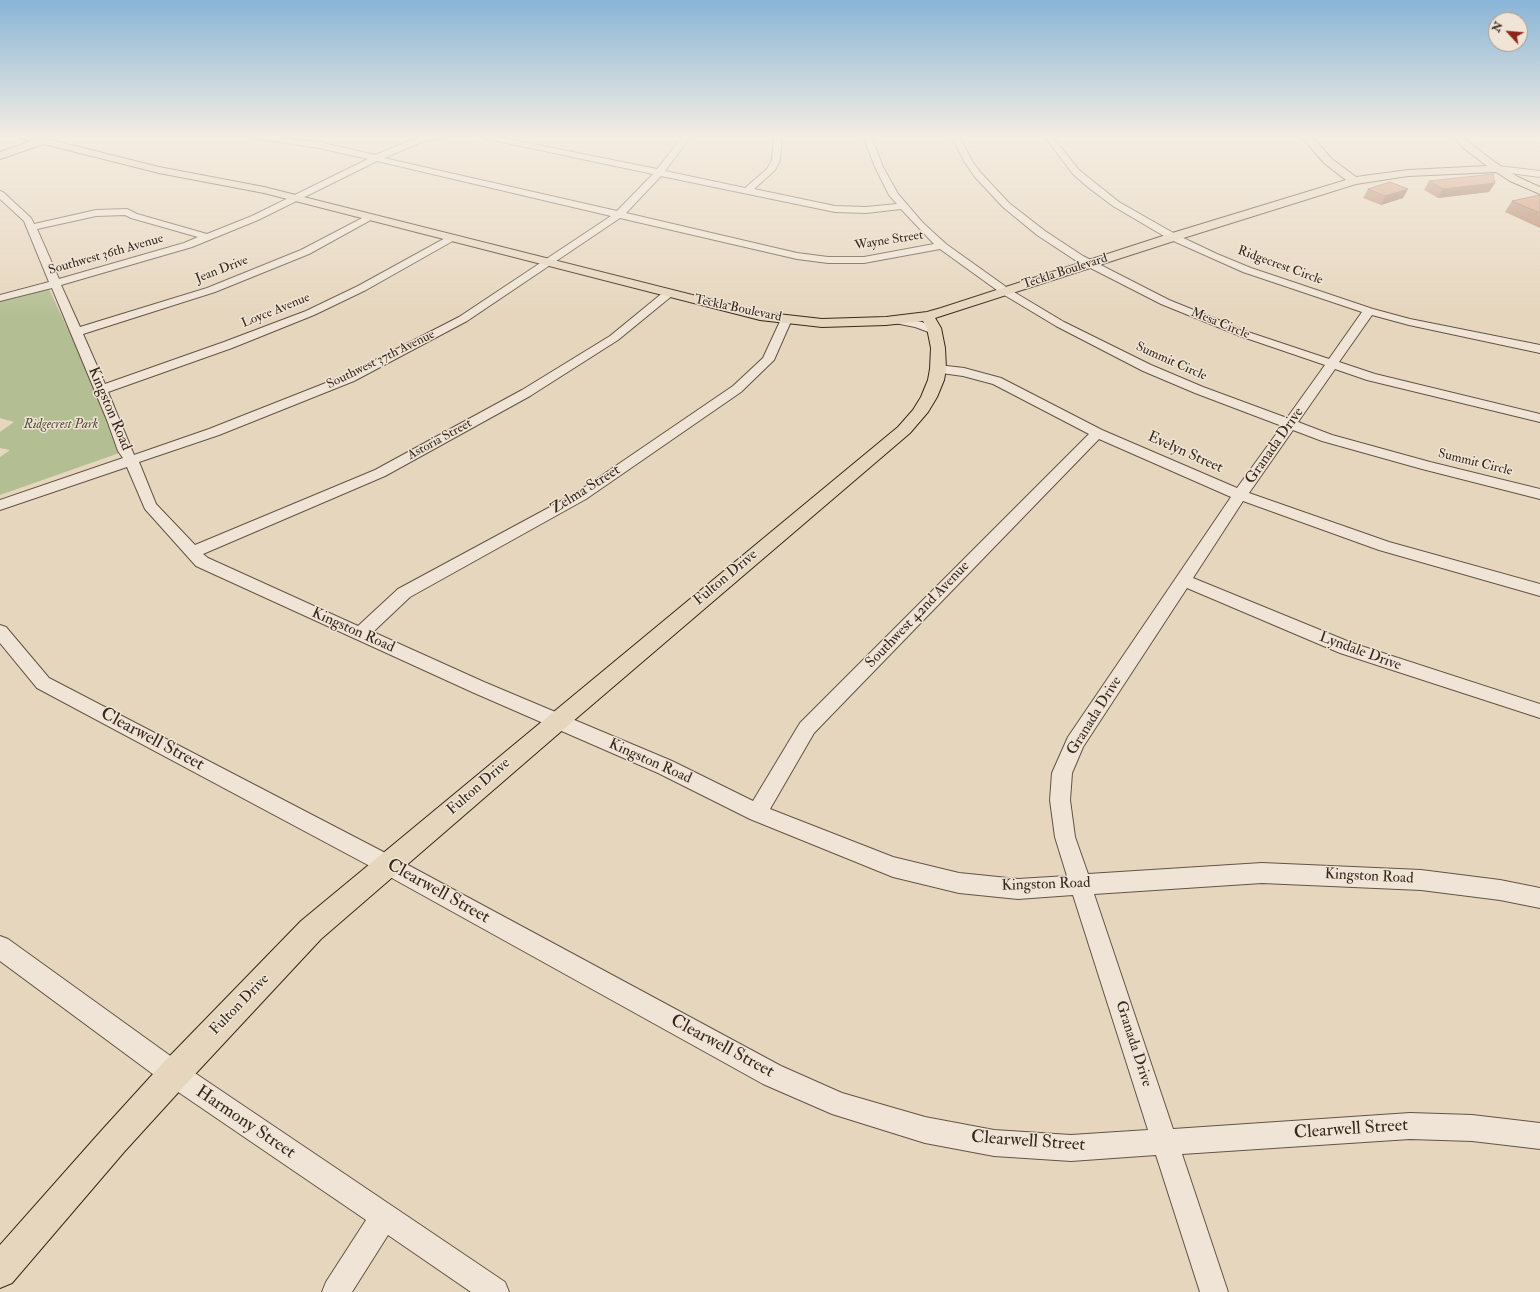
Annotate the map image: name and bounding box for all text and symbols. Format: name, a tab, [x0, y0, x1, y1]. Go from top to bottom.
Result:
north arrow	[1488, 12, 1528, 52]
text: N	[1490, 20, 1506, 34]
street label: Wayne Street	[854, 228, 924, 254]
street label: Southwest 36th Avenue	[47, 231, 165, 279]
street label: Ridgecrest Circle	[1235, 243, 1325, 289]
street label: Teckla Boulevard	[1020, 251, 1110, 293]
street label: Jean Drive	[194, 253, 250, 287]
street label: Loyce Avenue	[240, 290, 312, 332]
street label: Teckla Boulevard	[693, 292, 783, 326]
street label: Mesa Circle	[1188, 305, 1252, 343]
street label: Southwest 37th Avenue	[324, 327, 438, 393]
street label: Summit Circle	[1133, 339, 1209, 385]
street label: Kingston Road	[83, 365, 135, 453]
street label: Granada Drive	[1242, 404, 1308, 488]
street label: Astoria Street	[405, 416, 475, 464]
park label: Ridgecrest Park	[24, 417, 98, 433]
street label: Evelyn Street	[1145, 428, 1225, 478]
street label: Summit Circle	[1436, 446, 1514, 480]
street label: Zelma Street	[548, 462, 624, 518]
street label: Fulton Drive	[690, 546, 762, 610]
street label: Southwest 42nd Avenue	[862, 558, 974, 672]
street label: Kingston Road	[309, 605, 397, 657]
street label: Lyndale Drive	[1316, 629, 1404, 675]
street label: Granada Drive	[1064, 673, 1126, 759]
street label: Clearwell Street	[96, 704, 208, 776]
street label: Kingston Road	[606, 736, 694, 788]
street label: Fulton Drive	[444, 755, 514, 819]
street label: Clearwell Street	[383, 855, 493, 929]
street label: Kingston Road	[1324, 866, 1414, 888]
street label: Kingston Road	[1001, 874, 1091, 896]
street label: Fulton Drive	[206, 971, 274, 1039]
street label: Granada Drive	[1111, 999, 1155, 1089]
street label: Clearwell Street	[666, 1011, 778, 1083]
street label: Harmony Street	[191, 1082, 299, 1164]
street label: Clearwell Street	[1293, 1115, 1409, 1145]
street label: Clearwell Street	[970, 1127, 1086, 1157]

